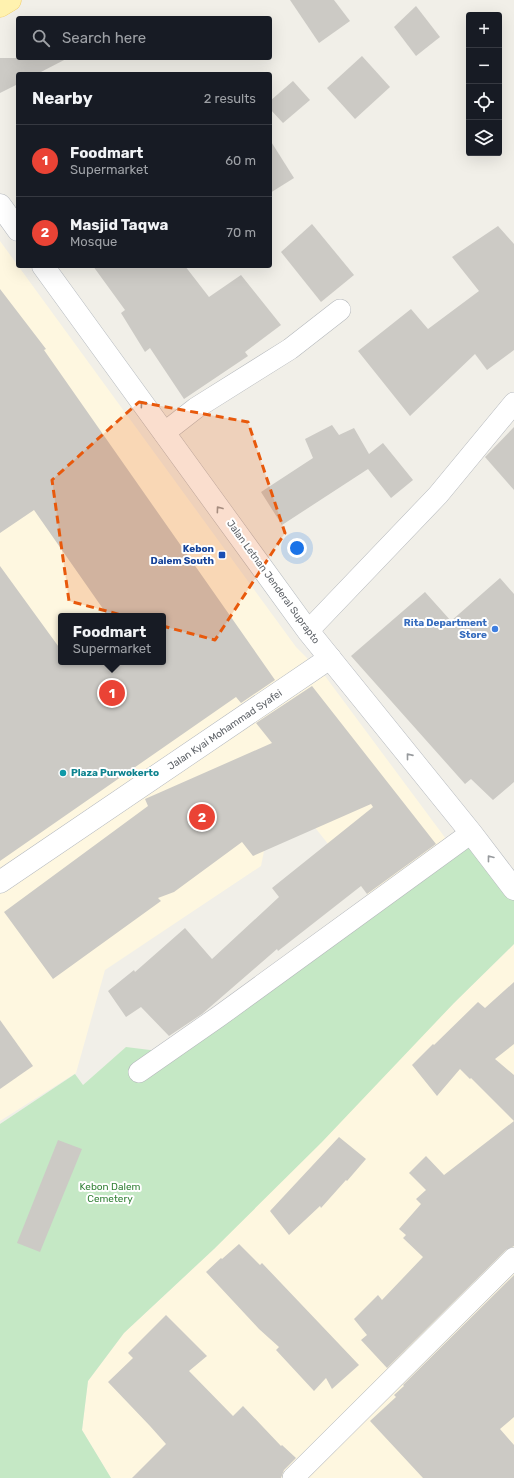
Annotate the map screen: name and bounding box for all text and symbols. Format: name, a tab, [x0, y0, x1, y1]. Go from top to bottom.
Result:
map controls	[466, 12, 502, 156]
button: +	[466, 12, 502, 48]
search box	[16, 16, 272, 60]
icon: search	[30, 27, 52, 49]
text: Search here	[62, 29, 146, 47]
button: −	[466, 48, 502, 84]
button: locate	[466, 84, 502, 120]
text: Nearby	[32, 88, 93, 108]
text: 2 results	[204, 91, 256, 106]
button: layers	[466, 120, 502, 156]
text: Foodmart	[70, 144, 143, 162]
text: 1	[42, 153, 48, 168]
text: 60 m	[225, 153, 256, 168]
text: Supermarket	[70, 162, 148, 177]
text: Masjid Taqwa	[70, 216, 168, 234]
text: 2	[41, 225, 49, 240]
text: 70 m	[226, 225, 256, 240]
text: Mosque	[70, 234, 117, 249]
one-way arrow	[141, 401, 148, 408]
one-way arrow	[217, 506, 224, 513]
street label: Jalan Letnan Jenderal Suprapto	[224, 518, 322, 646]
your location	[287, 538, 307, 558]
place label: Kebon Dalem South	[151, 543, 214, 567]
marker: Kebon Dalem South	[217, 550, 227, 560]
popup	[58, 613, 166, 665]
place label: Rita Department Store	[404, 617, 487, 641]
text: Foodmart	[73, 623, 146, 641]
marker: Rita Department Store	[490, 624, 500, 634]
text: Supermarket	[73, 641, 151, 656]
pin: 1	[99, 678, 125, 708]
street label: Jalan Kyai Mohammad Syafei	[166, 687, 284, 773]
one-way arrow	[407, 754, 414, 761]
place label: Plaza Purwokerto	[71, 767, 159, 779]
marker: Plaza Purwokerto	[58, 768, 68, 778]
pin: 2	[189, 802, 215, 832]
one-way arrow	[488, 855, 495, 862]
park label: Kebon Dalem Cemetery	[80, 1181, 141, 1205]

